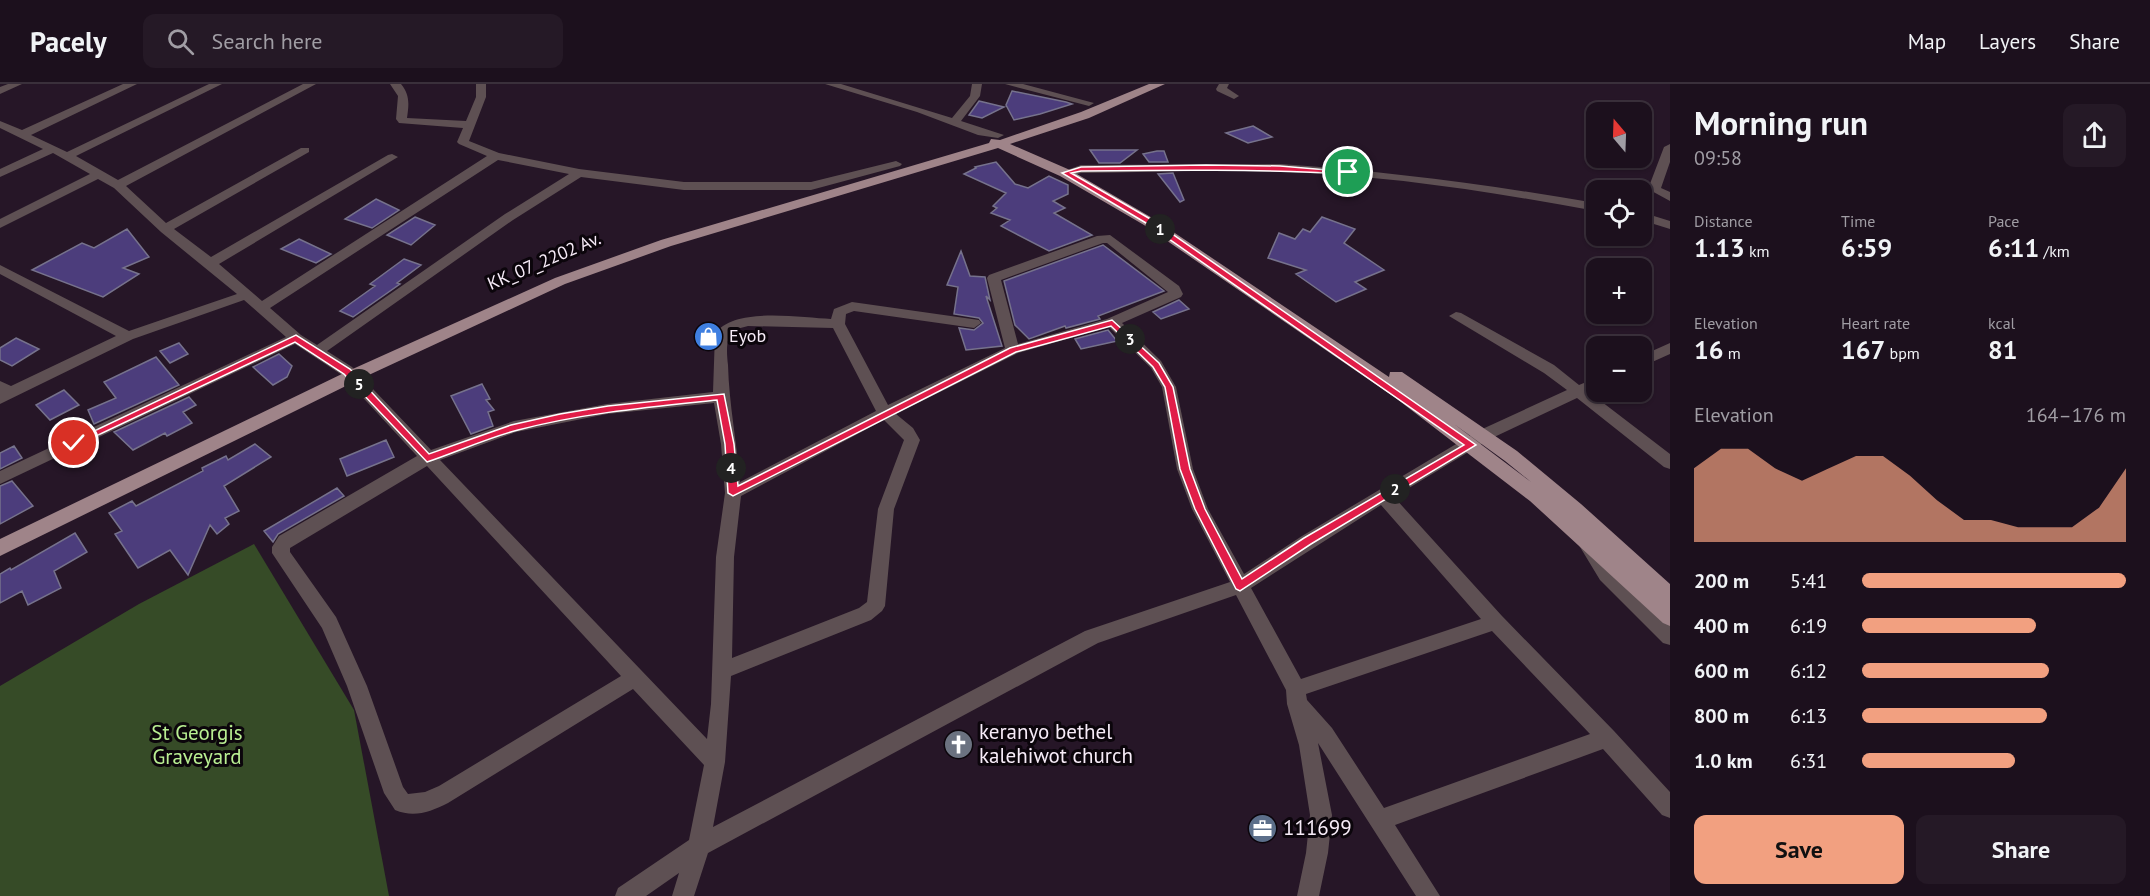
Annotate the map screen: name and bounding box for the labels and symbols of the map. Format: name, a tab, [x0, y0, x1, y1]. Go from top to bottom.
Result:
north arrow	[1586, 102, 1652, 168]
pin	[1322, 146, 1373, 197]
pin: 1	[1145, 214, 1175, 244]
street label: KK_07_2202 Av.	[484, 226, 604, 295]
shop icon: Eyob	[692, 320, 724, 352]
place label: Eyob	[729, 324, 766, 347]
pin: 3	[1115, 324, 1145, 354]
pin: 5	[344, 369, 374, 399]
pin	[48, 417, 99, 468]
pin: 4	[716, 453, 746, 483]
pin: 2	[1380, 474, 1410, 504]
place label: keranyo bethel kalehiwot church	[979, 718, 1133, 769]
park label: St Georgis Graveyard	[151, 719, 243, 770]
church icon: keranyo bethel kalehiwot church	[942, 728, 974, 760]
office icon: 111699	[1246, 812, 1278, 844]
place label: 111699	[1283, 814, 1352, 841]

